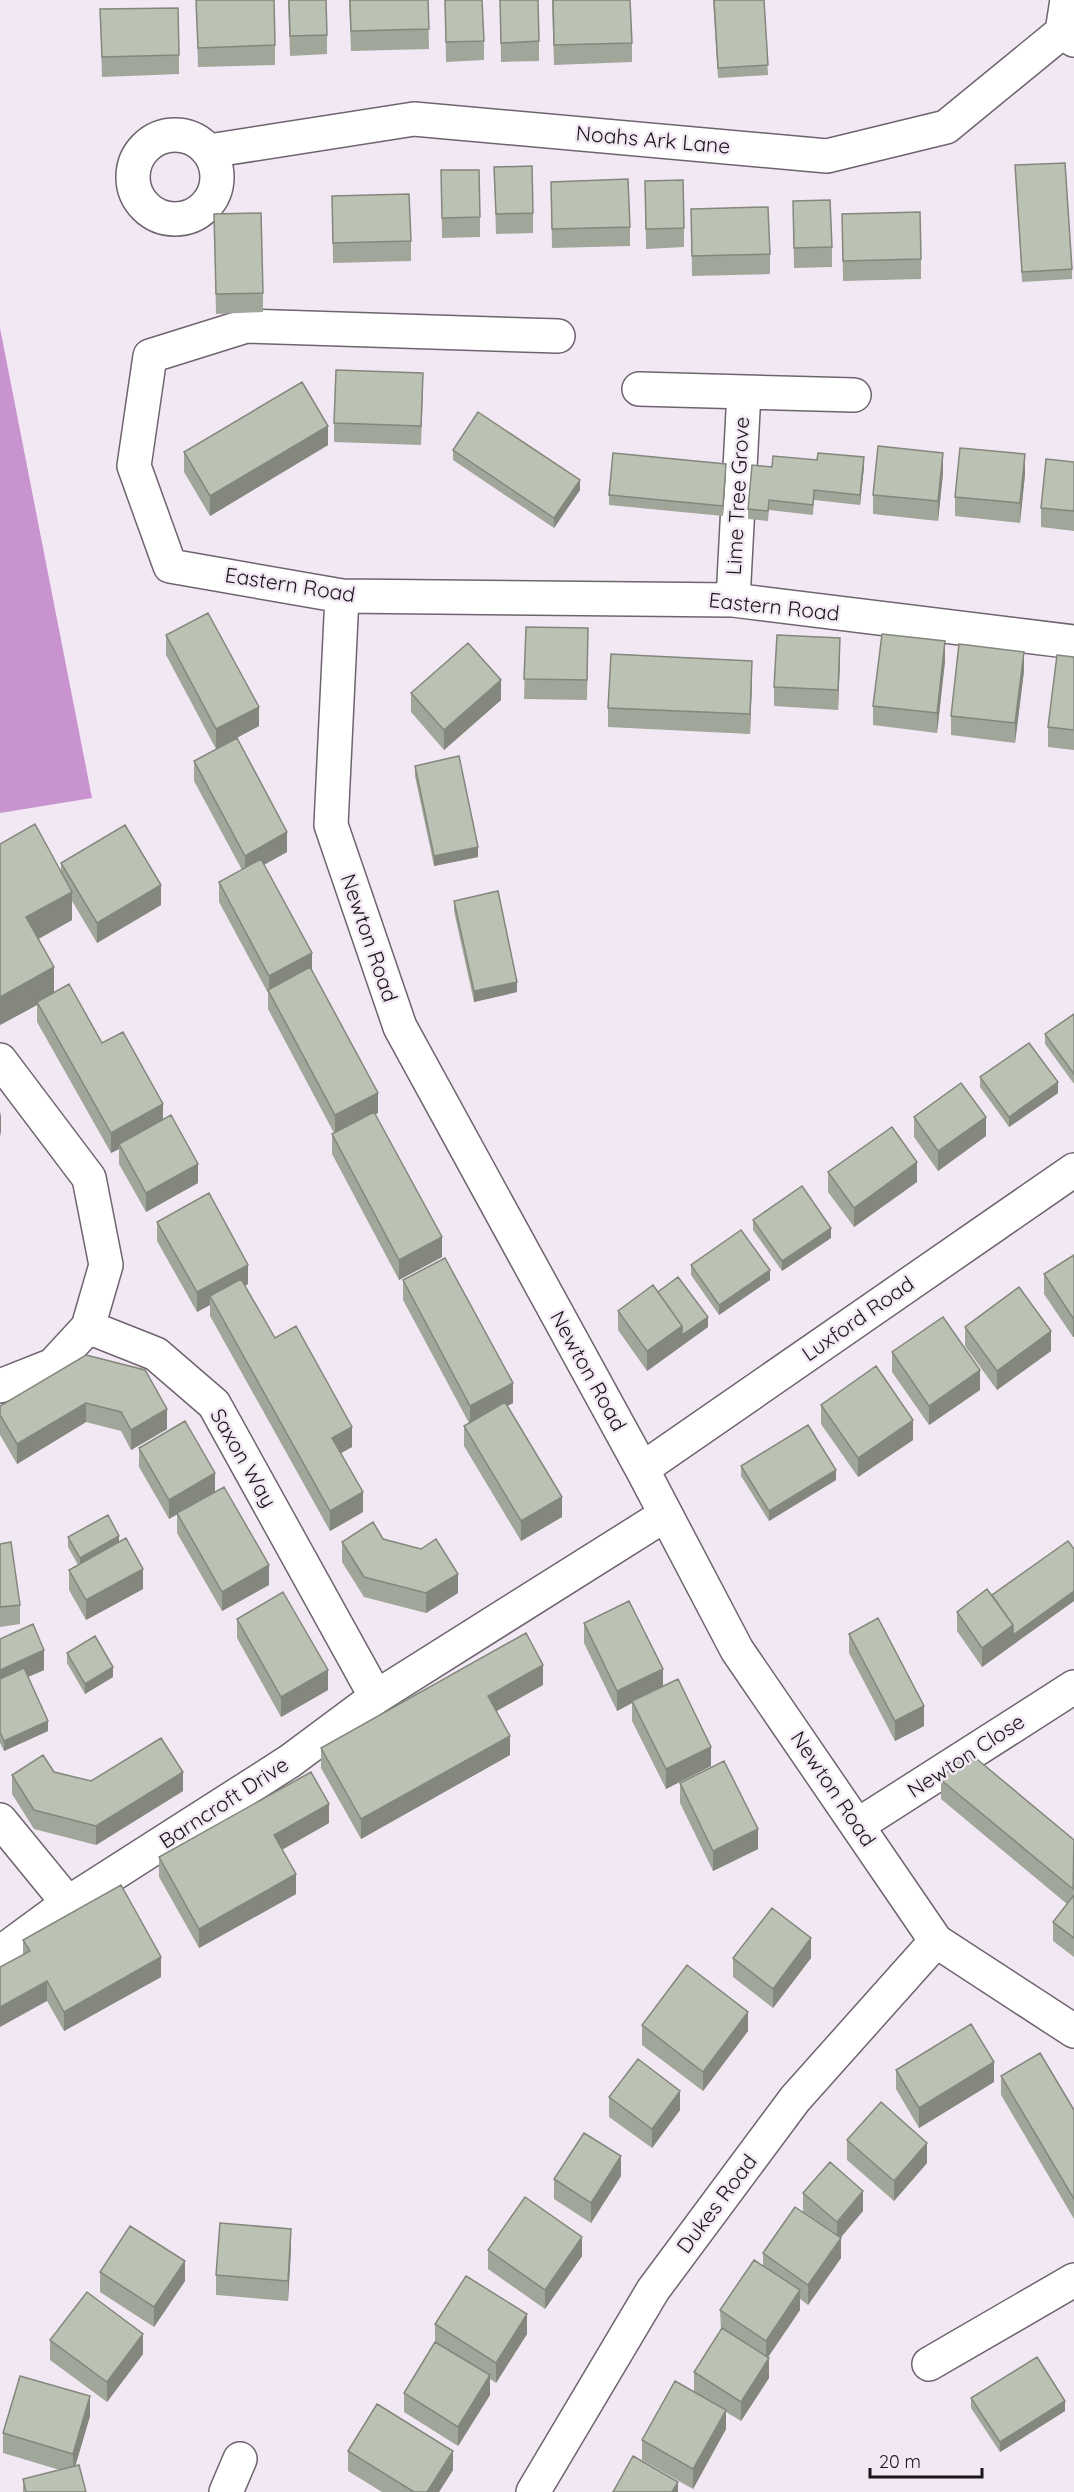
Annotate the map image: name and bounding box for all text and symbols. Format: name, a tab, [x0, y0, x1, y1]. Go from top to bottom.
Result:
street label: Noahs Ark Lane	[575, 119, 731, 159]
street label: Lime Tree Grove	[720, 416, 754, 576]
street label: Eastern Road	[223, 561, 357, 607]
street label: Eastern Road	[707, 586, 841, 626]
street label: Newton Road	[336, 870, 404, 1005]
street label: Luxford Road	[796, 1270, 919, 1366]
street label: Newton Road	[545, 1306, 633, 1435]
street label: Saxon Way	[205, 1403, 283, 1512]
street label: Newton Close	[902, 1708, 1029, 1803]
street label: Newton Road	[786, 1726, 882, 1851]
street label: Barncroft Drive	[154, 1751, 293, 1854]
street label: Dukes Road	[671, 2149, 762, 2258]
scale bar	[870, 2441, 982, 2479]
text: 20 m	[879, 2450, 921, 2473]

